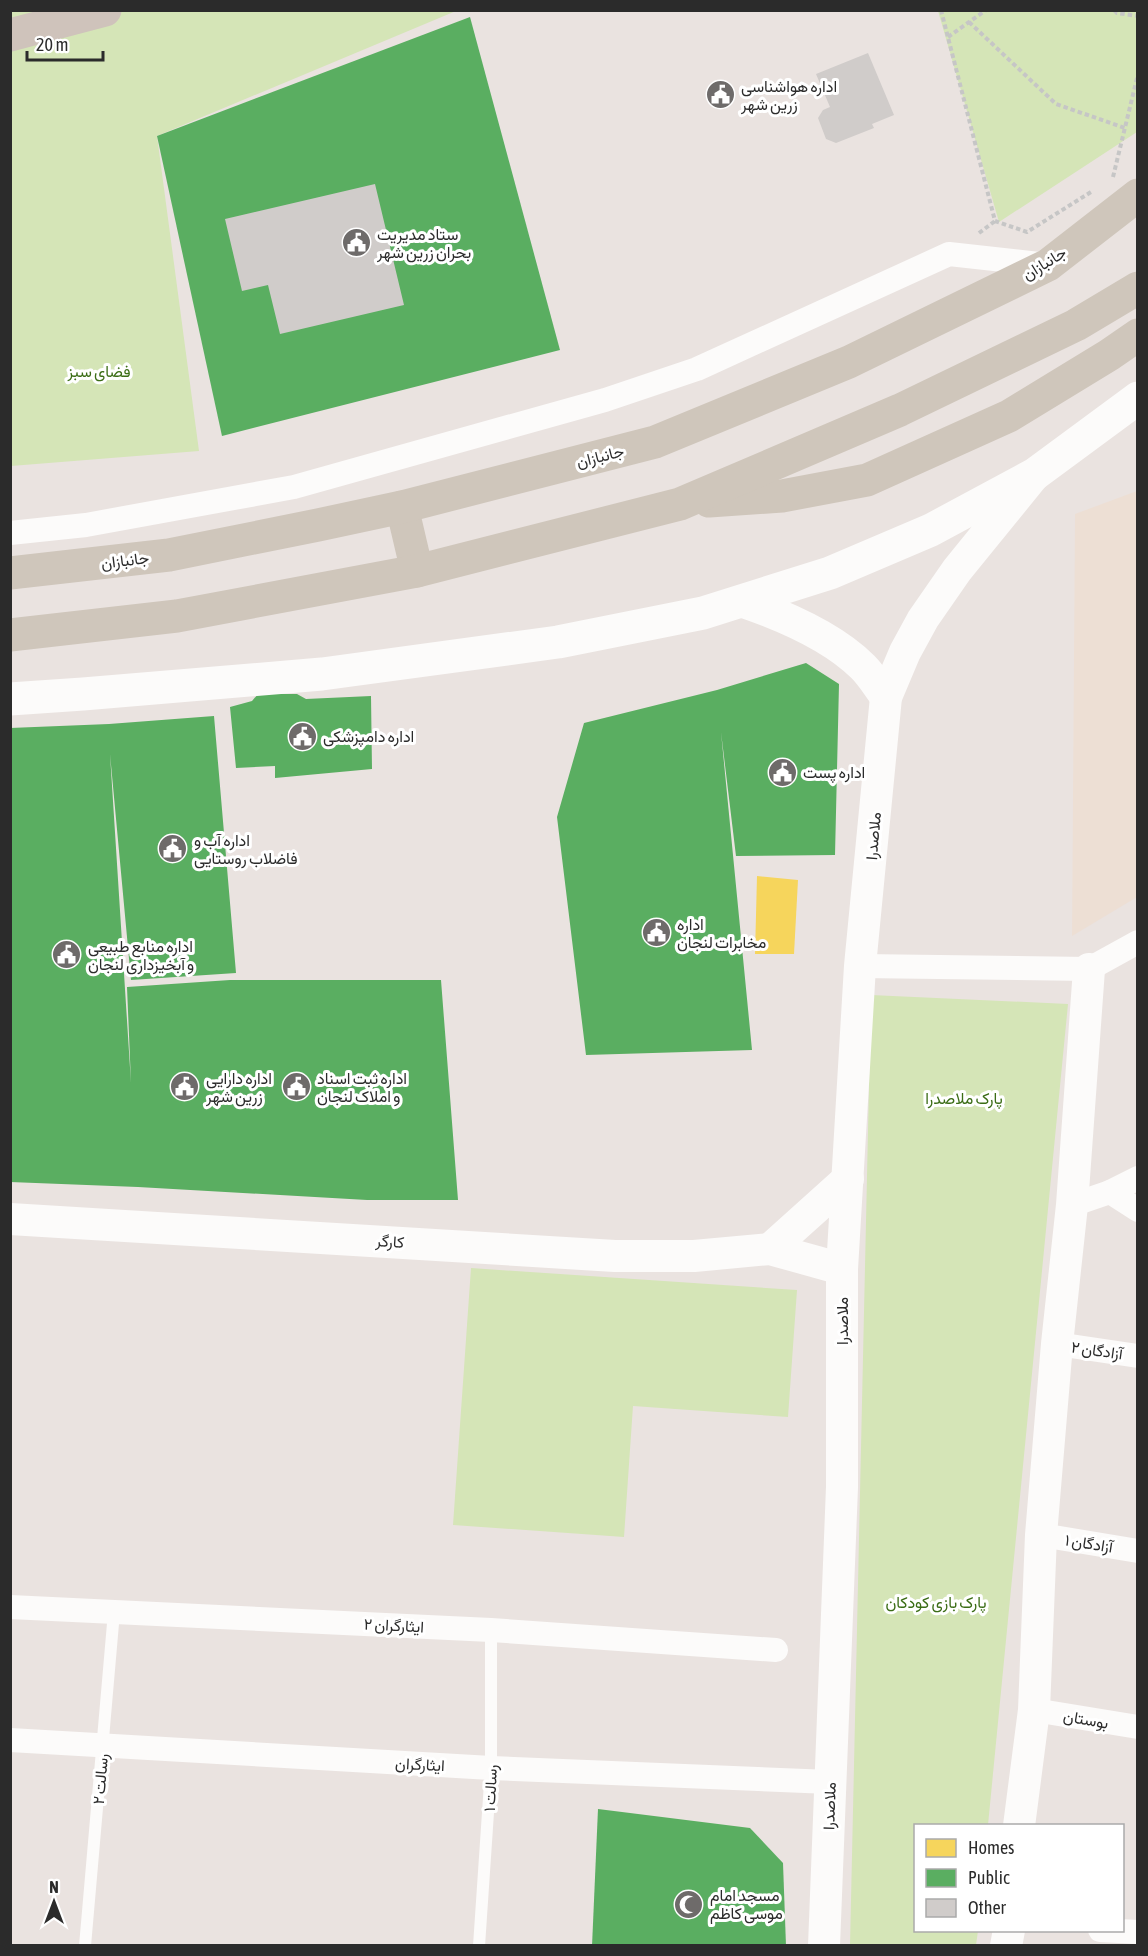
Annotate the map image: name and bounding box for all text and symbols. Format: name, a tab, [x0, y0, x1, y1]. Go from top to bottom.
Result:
scale bar	[27, 24, 104, 62]
text: 20 m	[36, 34, 68, 55]
place label: اداره هواشناسی زرین شهر	[740, 77, 837, 115]
public building icon: اداره هواشناسی زرین شهر	[704, 79, 736, 111]
place label: ستاد مدیریت بحران زرین شهر	[376, 225, 471, 263]
public building icon: ستاد مدیریت بحران زرین شهر	[340, 227, 372, 259]
street label: جانبازان	[1019, 242, 1070, 285]
park label: فضای سبز	[66, 362, 131, 382]
street label: جانبازان	[574, 441, 626, 472]
street label: جانبازان	[100, 548, 151, 574]
public building icon: اداره دامپزشکی	[286, 720, 318, 752]
place label: اداره دامپزشکی	[323, 727, 414, 748]
public building icon: اداره پست	[766, 756, 798, 788]
place label: اداره پست	[803, 763, 865, 784]
street label: ملاصدرا	[862, 811, 886, 861]
place label: اداره آب و فاضلاب روستایی	[194, 831, 298, 869]
public building icon: اداره آب و فاضلاب روستایی	[157, 833, 189, 865]
place label: اداره مخابرات لنجان	[677, 915, 766, 953]
public building icon: اداره مخابرات لنجان	[640, 917, 672, 949]
place label: اداره منابع طبیعی و آبخیزداری لنجان	[88, 937, 194, 975]
public building icon: اداره منابع طبیعی و آبخیزداری لنجان	[51, 939, 83, 971]
place label: اداره دارایی زرین شهر	[205, 1069, 272, 1107]
place label: اداره ثبت اسناد و املاک لنجان	[317, 1069, 407, 1107]
public building icon: اداره دارایی زرین شهر	[169, 1071, 201, 1103]
public building icon: اداره ثبت اسناد و املاک لنجان	[280, 1071, 312, 1103]
park label: پارک ملاصدرا	[925, 1089, 1003, 1110]
street label: کارگر	[374, 1231, 405, 1253]
street label: ملاصدرا	[833, 1297, 853, 1345]
street label: آزادگان ۲	[1070, 1337, 1125, 1365]
street label: آزادگان ۱	[1063, 1530, 1115, 1558]
park label: پارک بازی کودکان	[885, 1593, 987, 1614]
street label: ایثارگران ۲	[363, 1614, 425, 1638]
street label: بوستان	[1062, 1706, 1110, 1734]
street label: رسالت ۲	[89, 1753, 113, 1805]
street label: ایثارگران	[395, 1754, 445, 1776]
street label: رسالت ۱	[480, 1764, 502, 1812]
street label: ملاصدرا	[819, 1782, 841, 1830]
legend	[914, 1824, 1124, 1932]
text: Homes	[968, 1837, 1014, 1858]
text: Public	[968, 1867, 1010, 1888]
north arrow	[24, 1872, 84, 1932]
text: N	[49, 1878, 59, 1896]
place label: مسجد امام موسی کاظم	[710, 1886, 783, 1924]
mosque icon: مسجد امام موسی کاظم	[673, 1888, 705, 1920]
text: Other	[968, 1897, 1007, 1918]

